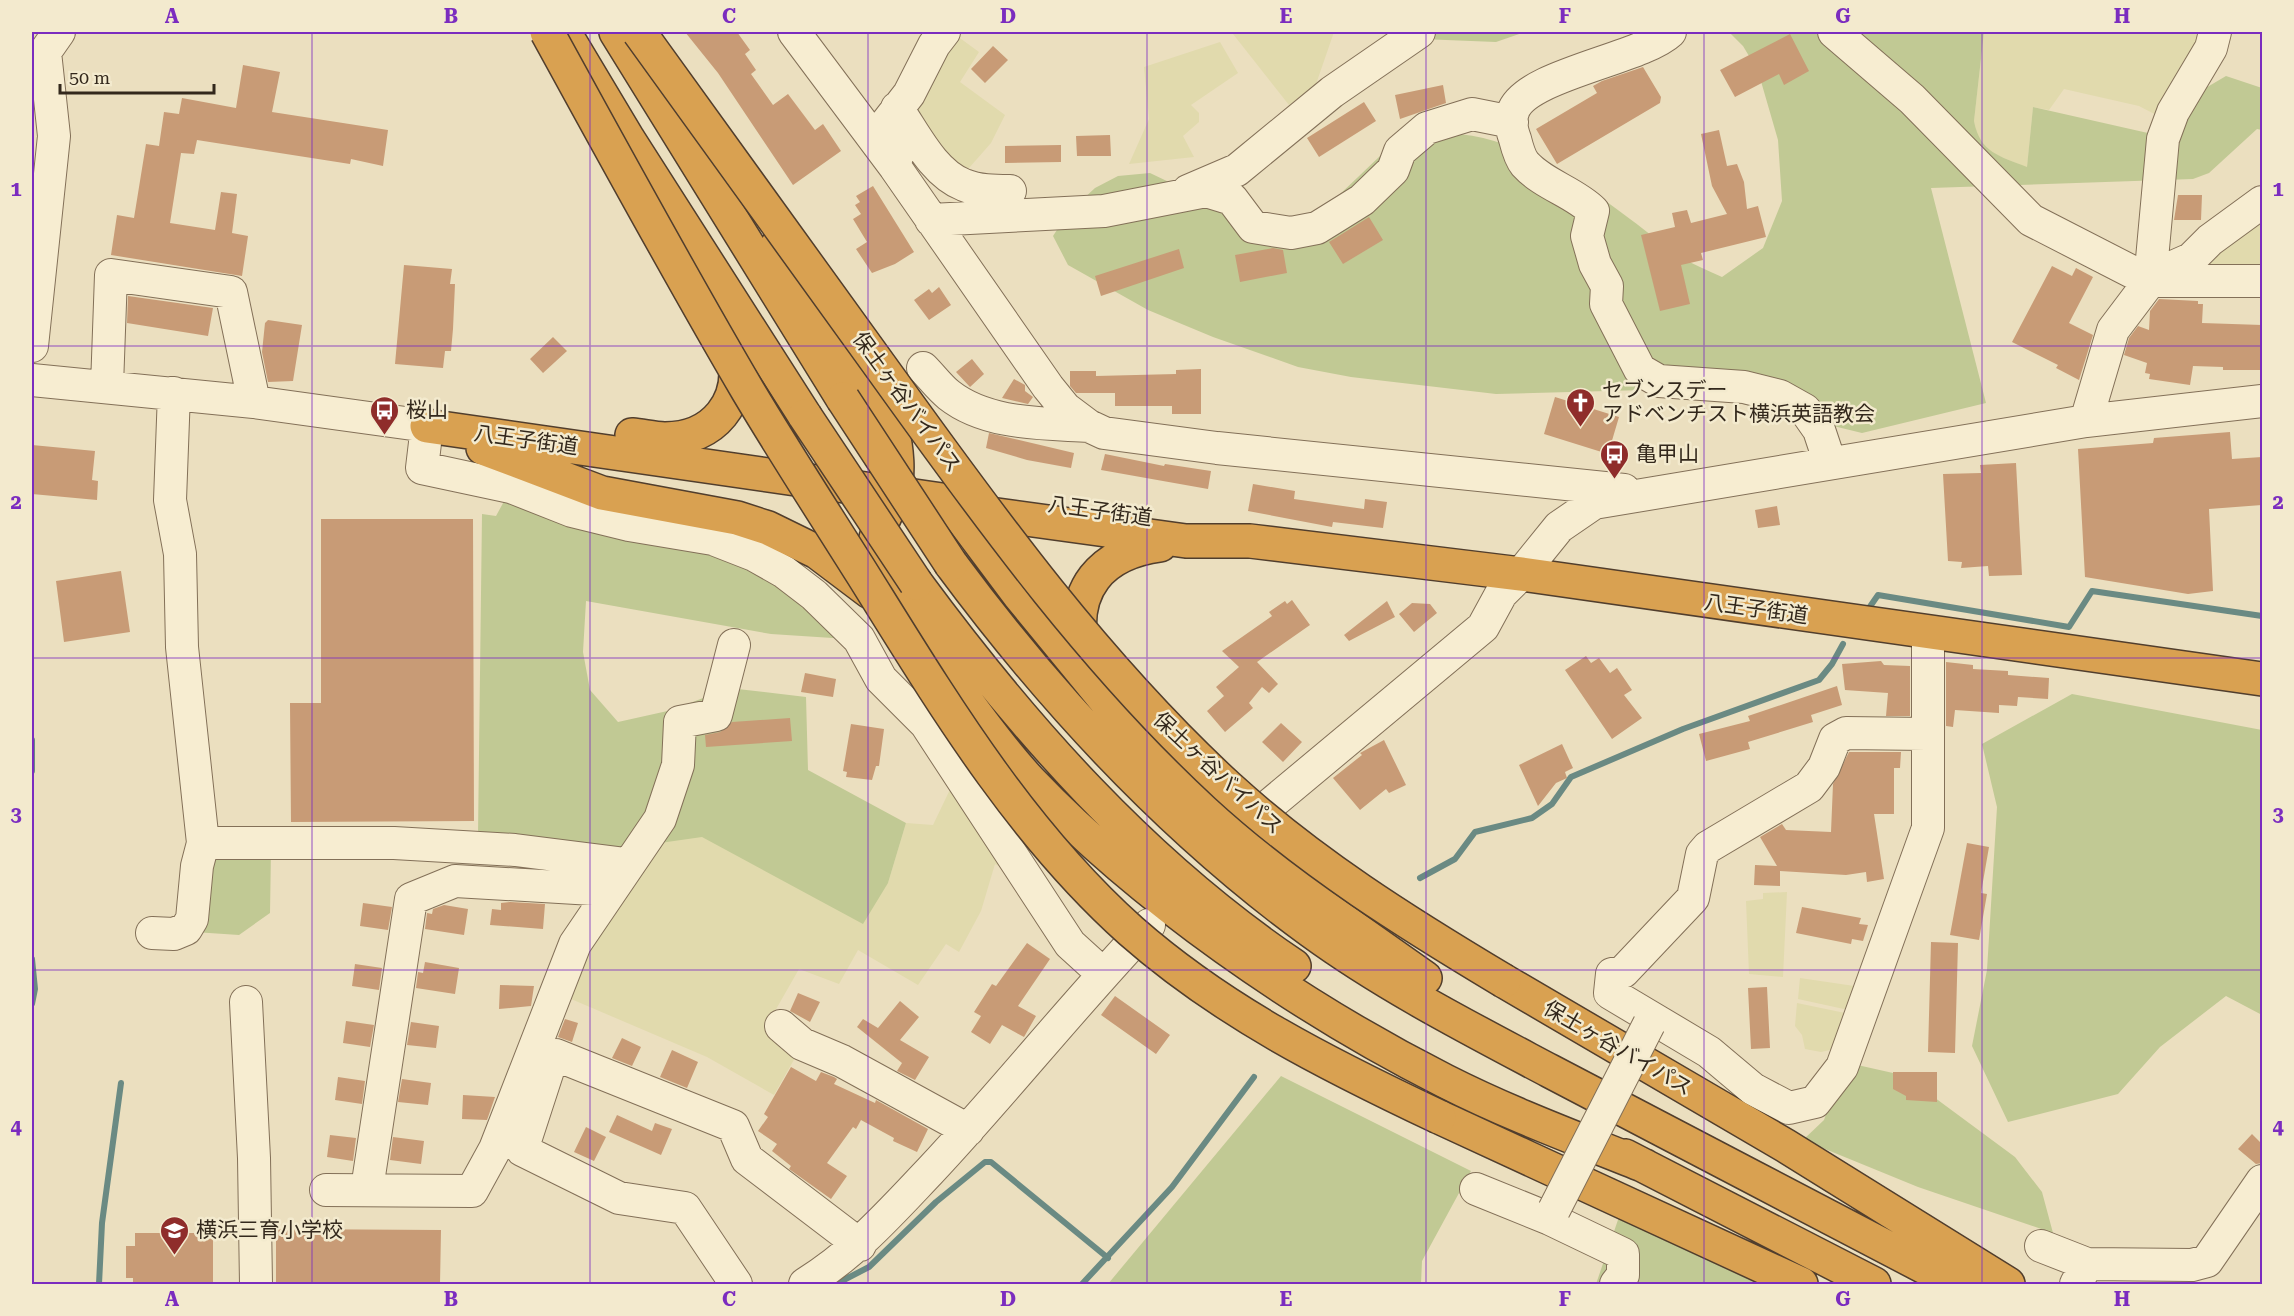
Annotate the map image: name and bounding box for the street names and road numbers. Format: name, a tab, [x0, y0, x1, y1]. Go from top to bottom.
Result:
street label: 保土ヶ谷バイパス	[848, 327, 966, 477]
street label: 八王子街道	[472, 421, 580, 459]
street label: 八王子街道	[1046, 492, 1154, 530]
street label: 八王子街道	[1702, 590, 1810, 628]
street label: 保土ヶ谷バイパス	[1149, 707, 1287, 839]
street label: 保土ヶ谷バイパス	[1539, 996, 1697, 1100]

